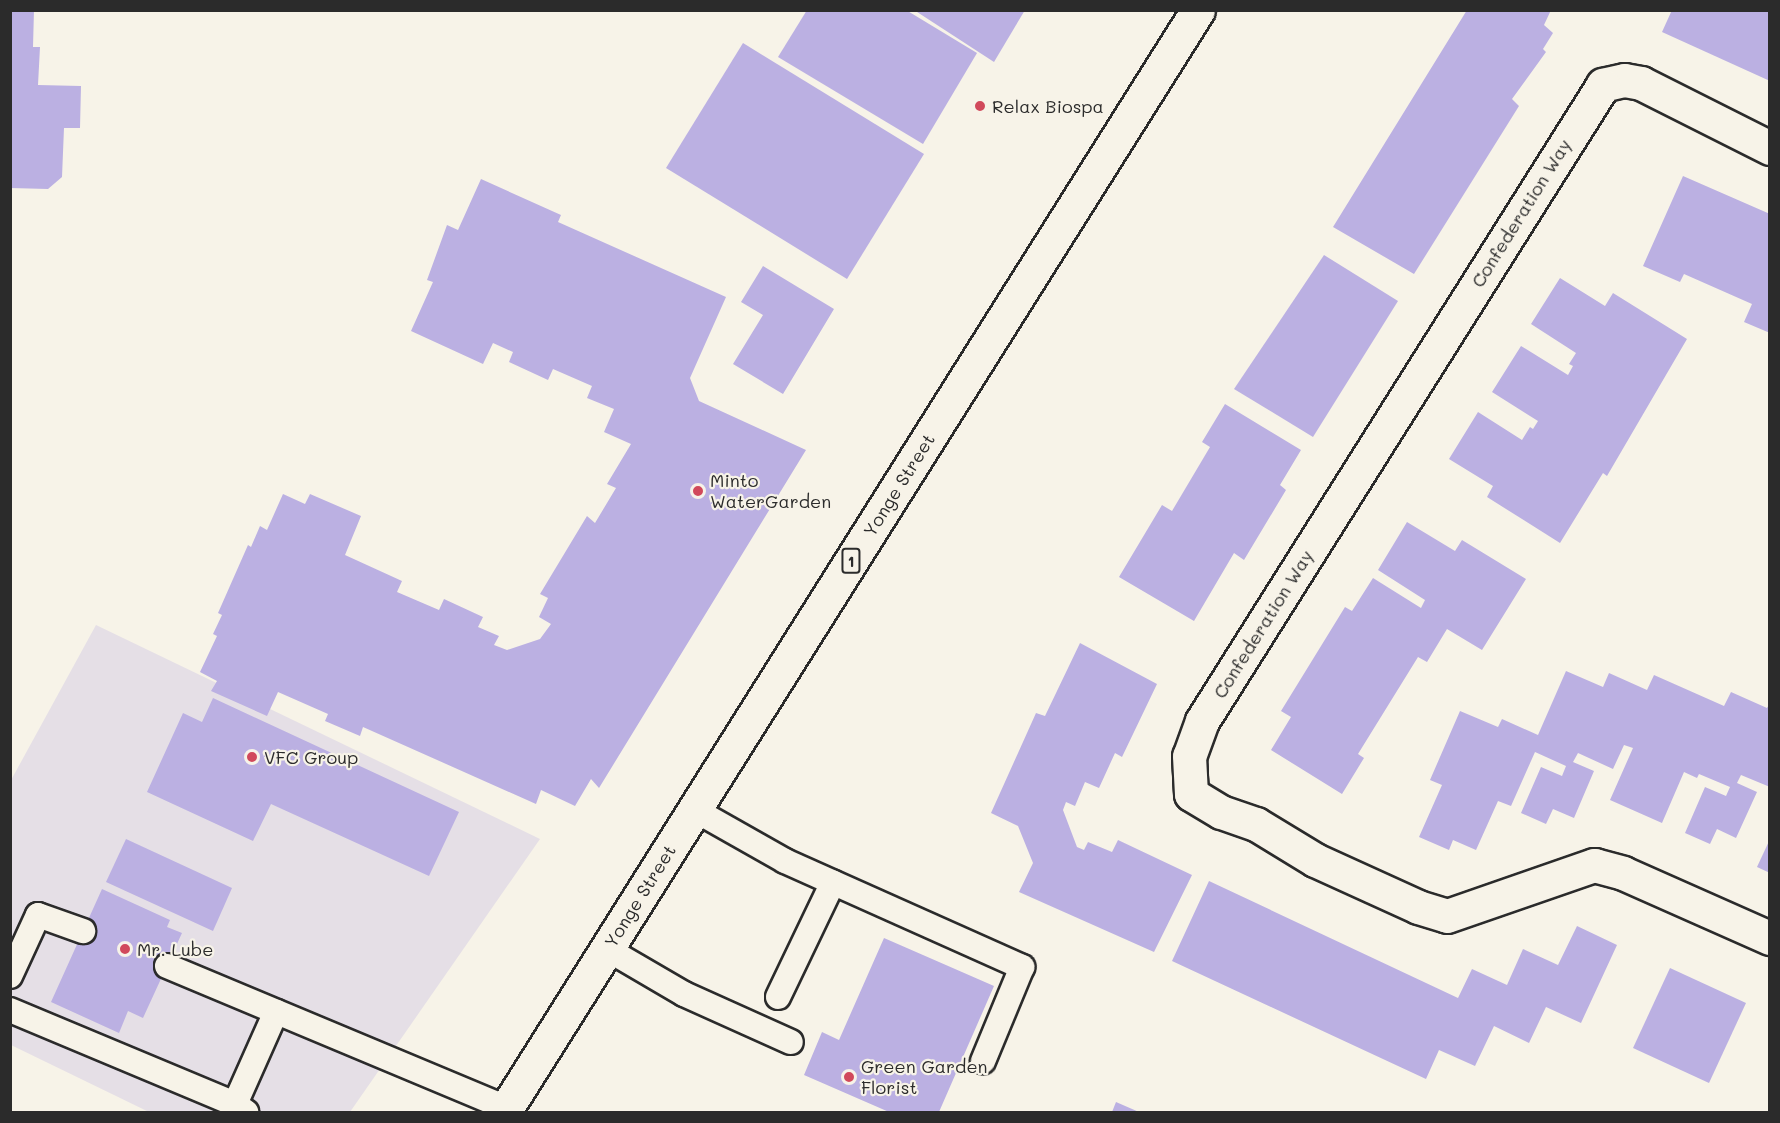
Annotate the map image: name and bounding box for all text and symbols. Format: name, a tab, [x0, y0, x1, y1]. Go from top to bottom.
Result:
place label: Relax Biospa	[992, 95, 1104, 117]
marker: Relax Biospa	[973, 99, 987, 113]
street label: Confederation Way	[1467, 135, 1575, 291]
street label: Yonge Street	[859, 430, 939, 540]
place label: Minto WaterGarden	[710, 470, 831, 512]
marker: Minto WaterGarden	[691, 484, 705, 498]
street label: Confederation Way	[1209, 546, 1317, 702]
road number: 1	[840, 548, 862, 574]
place label: VFC Group	[264, 746, 358, 768]
marker: VFC Group	[245, 750, 259, 764]
street label: Yonge Street	[600, 841, 680, 951]
place label: Mr. Lube	[137, 938, 213, 960]
marker: Mr. Lube	[118, 942, 132, 956]
place label: Green Garden Florist	[861, 1056, 988, 1098]
marker: Green Garden Florist	[842, 1070, 856, 1084]

